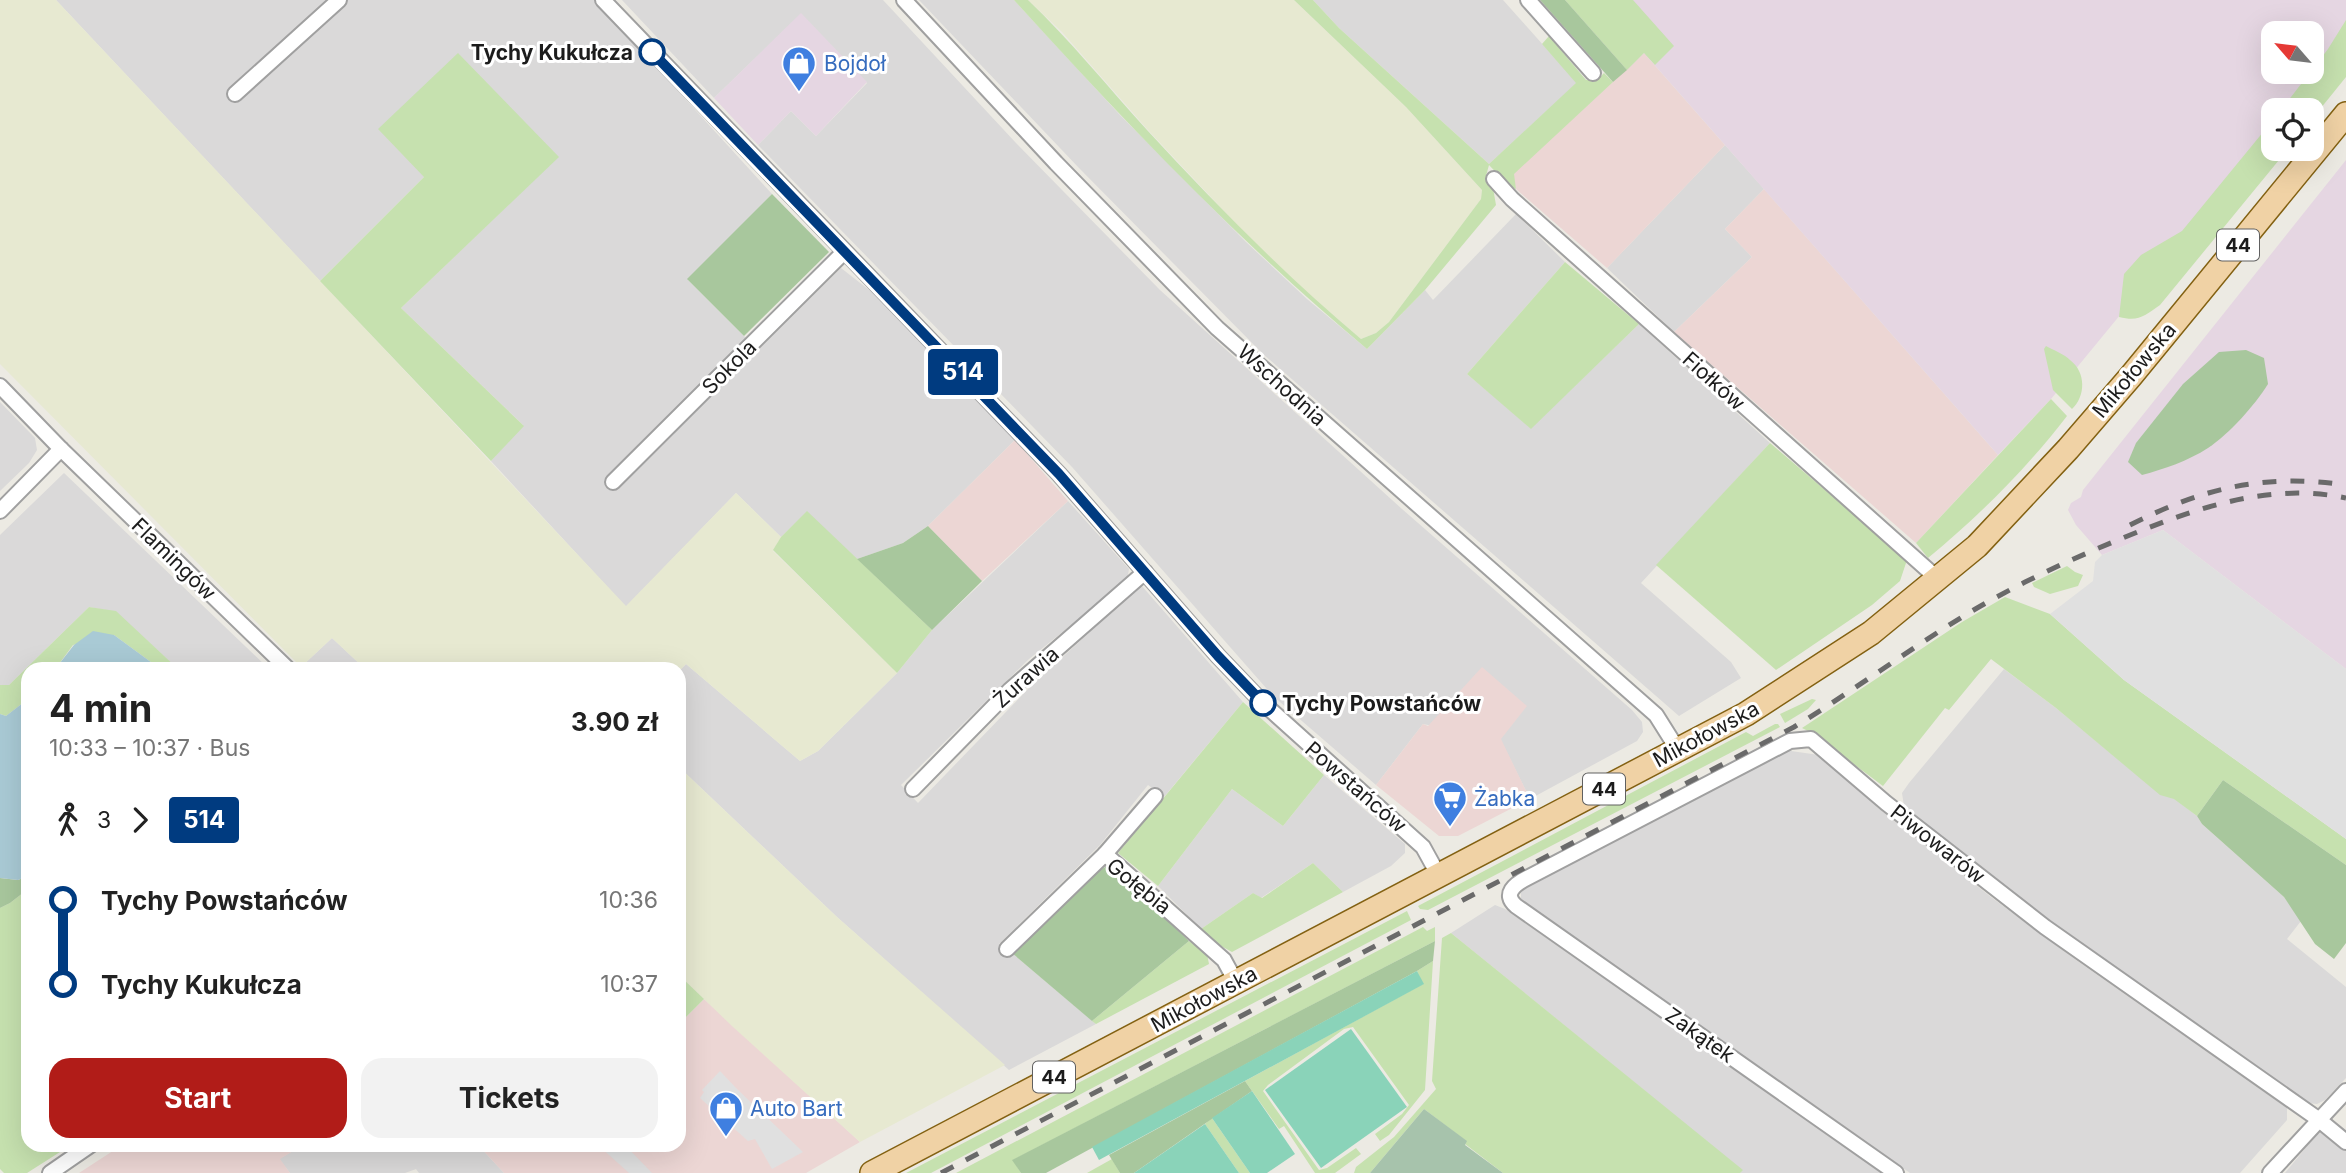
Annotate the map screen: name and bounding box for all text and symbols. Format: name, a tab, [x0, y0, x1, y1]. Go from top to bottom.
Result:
north arrow	[2261, 21, 2324, 84]
map controls	[2261, 21, 2324, 161]
marker: Tychy Kukułcza	[639, 39, 665, 65]
place label: Tychy Kukułcza	[471, 40, 633, 65]
shop icon: Bojdoł	[780, 44, 818, 93]
place label: Bojdoł	[824, 51, 887, 76]
button: locate	[2261, 98, 2324, 161]
road number: 44	[2217, 230, 2259, 260]
street label: Mikołowska	[2087, 317, 2181, 423]
street label: Sokola	[697, 335, 761, 399]
street label: Wschodnia	[1233, 339, 1331, 431]
street label: Fiołków	[1678, 346, 1750, 416]
line badge: 514	[923, 349, 1003, 395]
text: 514	[942, 357, 984, 386]
street label: Flamingów	[127, 513, 221, 605]
street label: Żurawia	[987, 640, 1064, 713]
text: 4 min	[49, 685, 152, 731]
marker: Tychy Powstańców	[1250, 690, 1276, 716]
place label: Tychy Powstańców	[1282, 691, 1481, 716]
street label: Mikołowska	[1649, 696, 1763, 772]
text: 3.90 zł	[571, 706, 658, 737]
text: 10:33 – 10:37 · Bus	[49, 734, 250, 762]
street label: Powstańców	[1300, 736, 1412, 838]
road number: 44	[1583, 774, 1625, 804]
supermarket icon: Żabka	[1431, 779, 1469, 828]
place label: Żabka	[1474, 785, 1535, 811]
street label: Piwowarów	[1886, 799, 1990, 889]
icon: walk	[49, 801, 87, 839]
icon: forward	[121, 801, 159, 839]
text: 514	[183, 805, 225, 834]
text: 3	[97, 806, 111, 834]
street label: Gołębia	[1102, 853, 1176, 919]
text: Tychy Powstańców	[101, 885, 348, 916]
text: 10:36	[599, 886, 658, 914]
street label: Mikołowska	[1147, 961, 1261, 1037]
text: Tychy Kukułcza	[101, 969, 302, 1000]
text: 10:37	[600, 970, 658, 998]
street label: Zakątek	[1661, 1002, 1740, 1068]
button: Start	[49, 1058, 347, 1138]
button: Tickets	[361, 1058, 658, 1138]
road number: 44	[1033, 1062, 1075, 1092]
shop icon: Auto Bart	[707, 1089, 745, 1138]
place label: Auto Bart	[750, 1096, 843, 1121]

